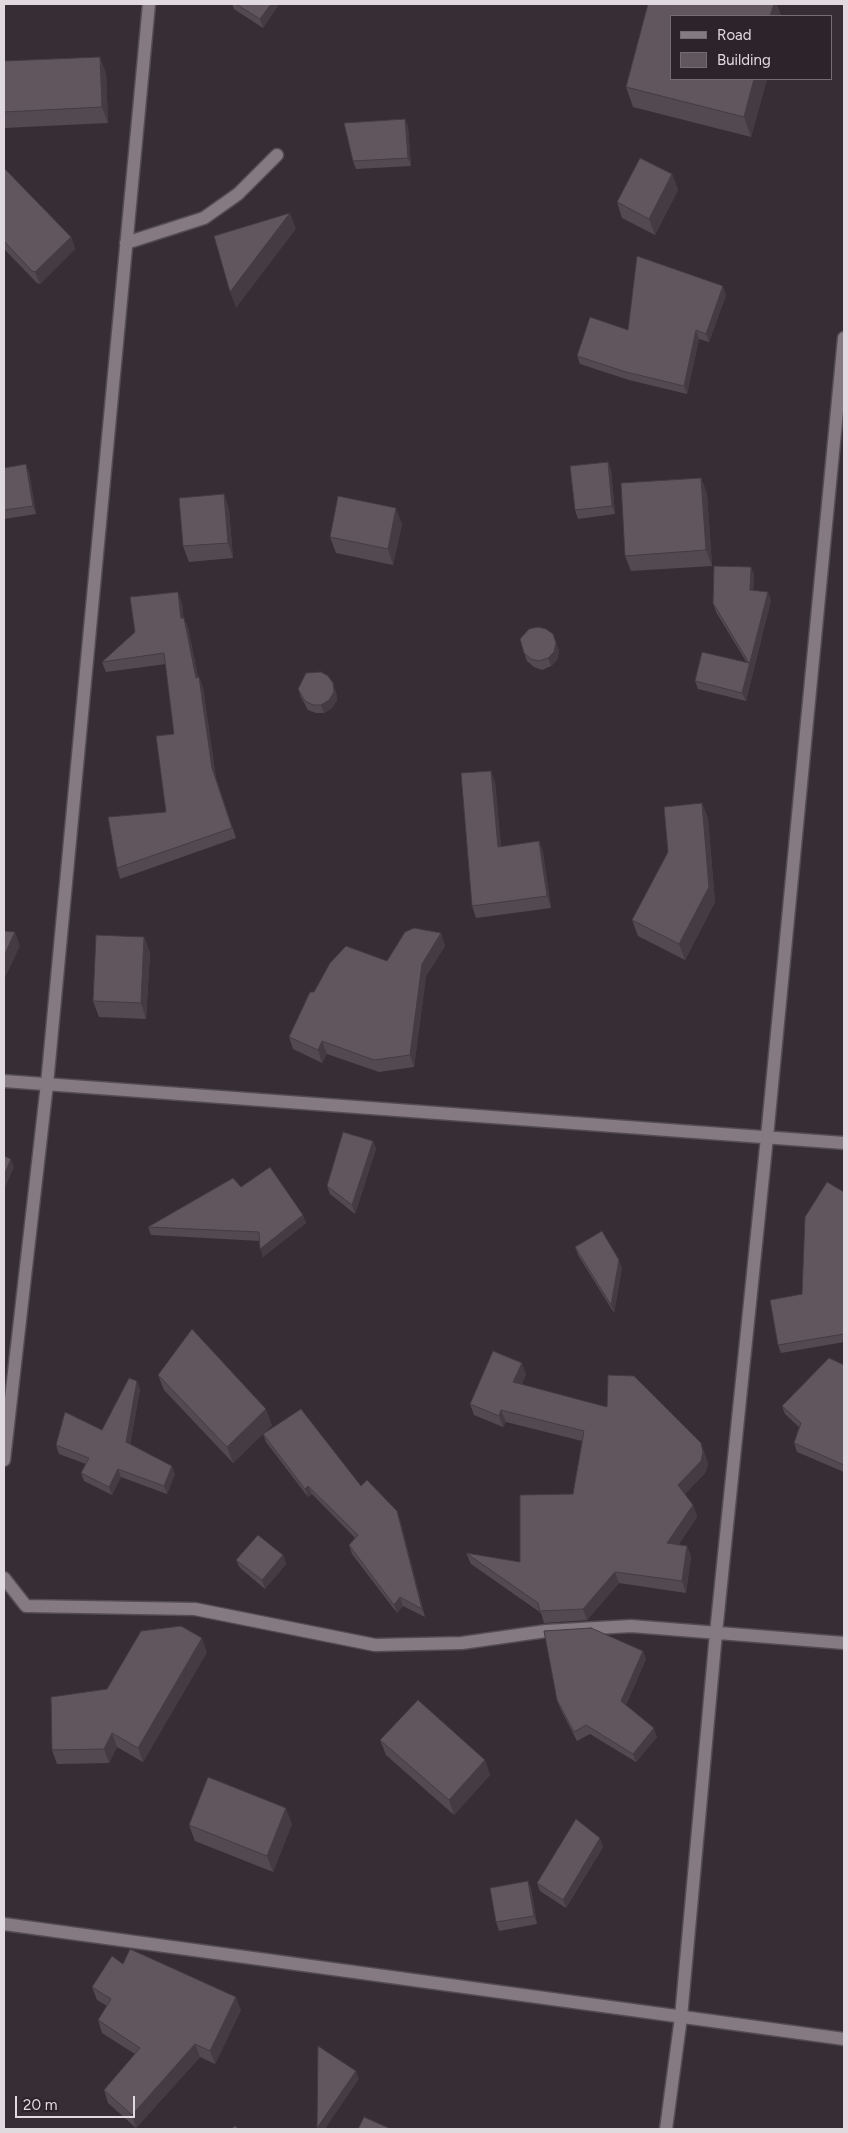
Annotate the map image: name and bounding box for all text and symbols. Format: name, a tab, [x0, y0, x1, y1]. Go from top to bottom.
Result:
legend	[670, 15, 833, 80]
text: Road	[717, 26, 752, 44]
text: Building	[717, 51, 771, 69]
scale bar	[18, 2086, 138, 2118]
text: 20 m	[23, 2096, 57, 2114]

